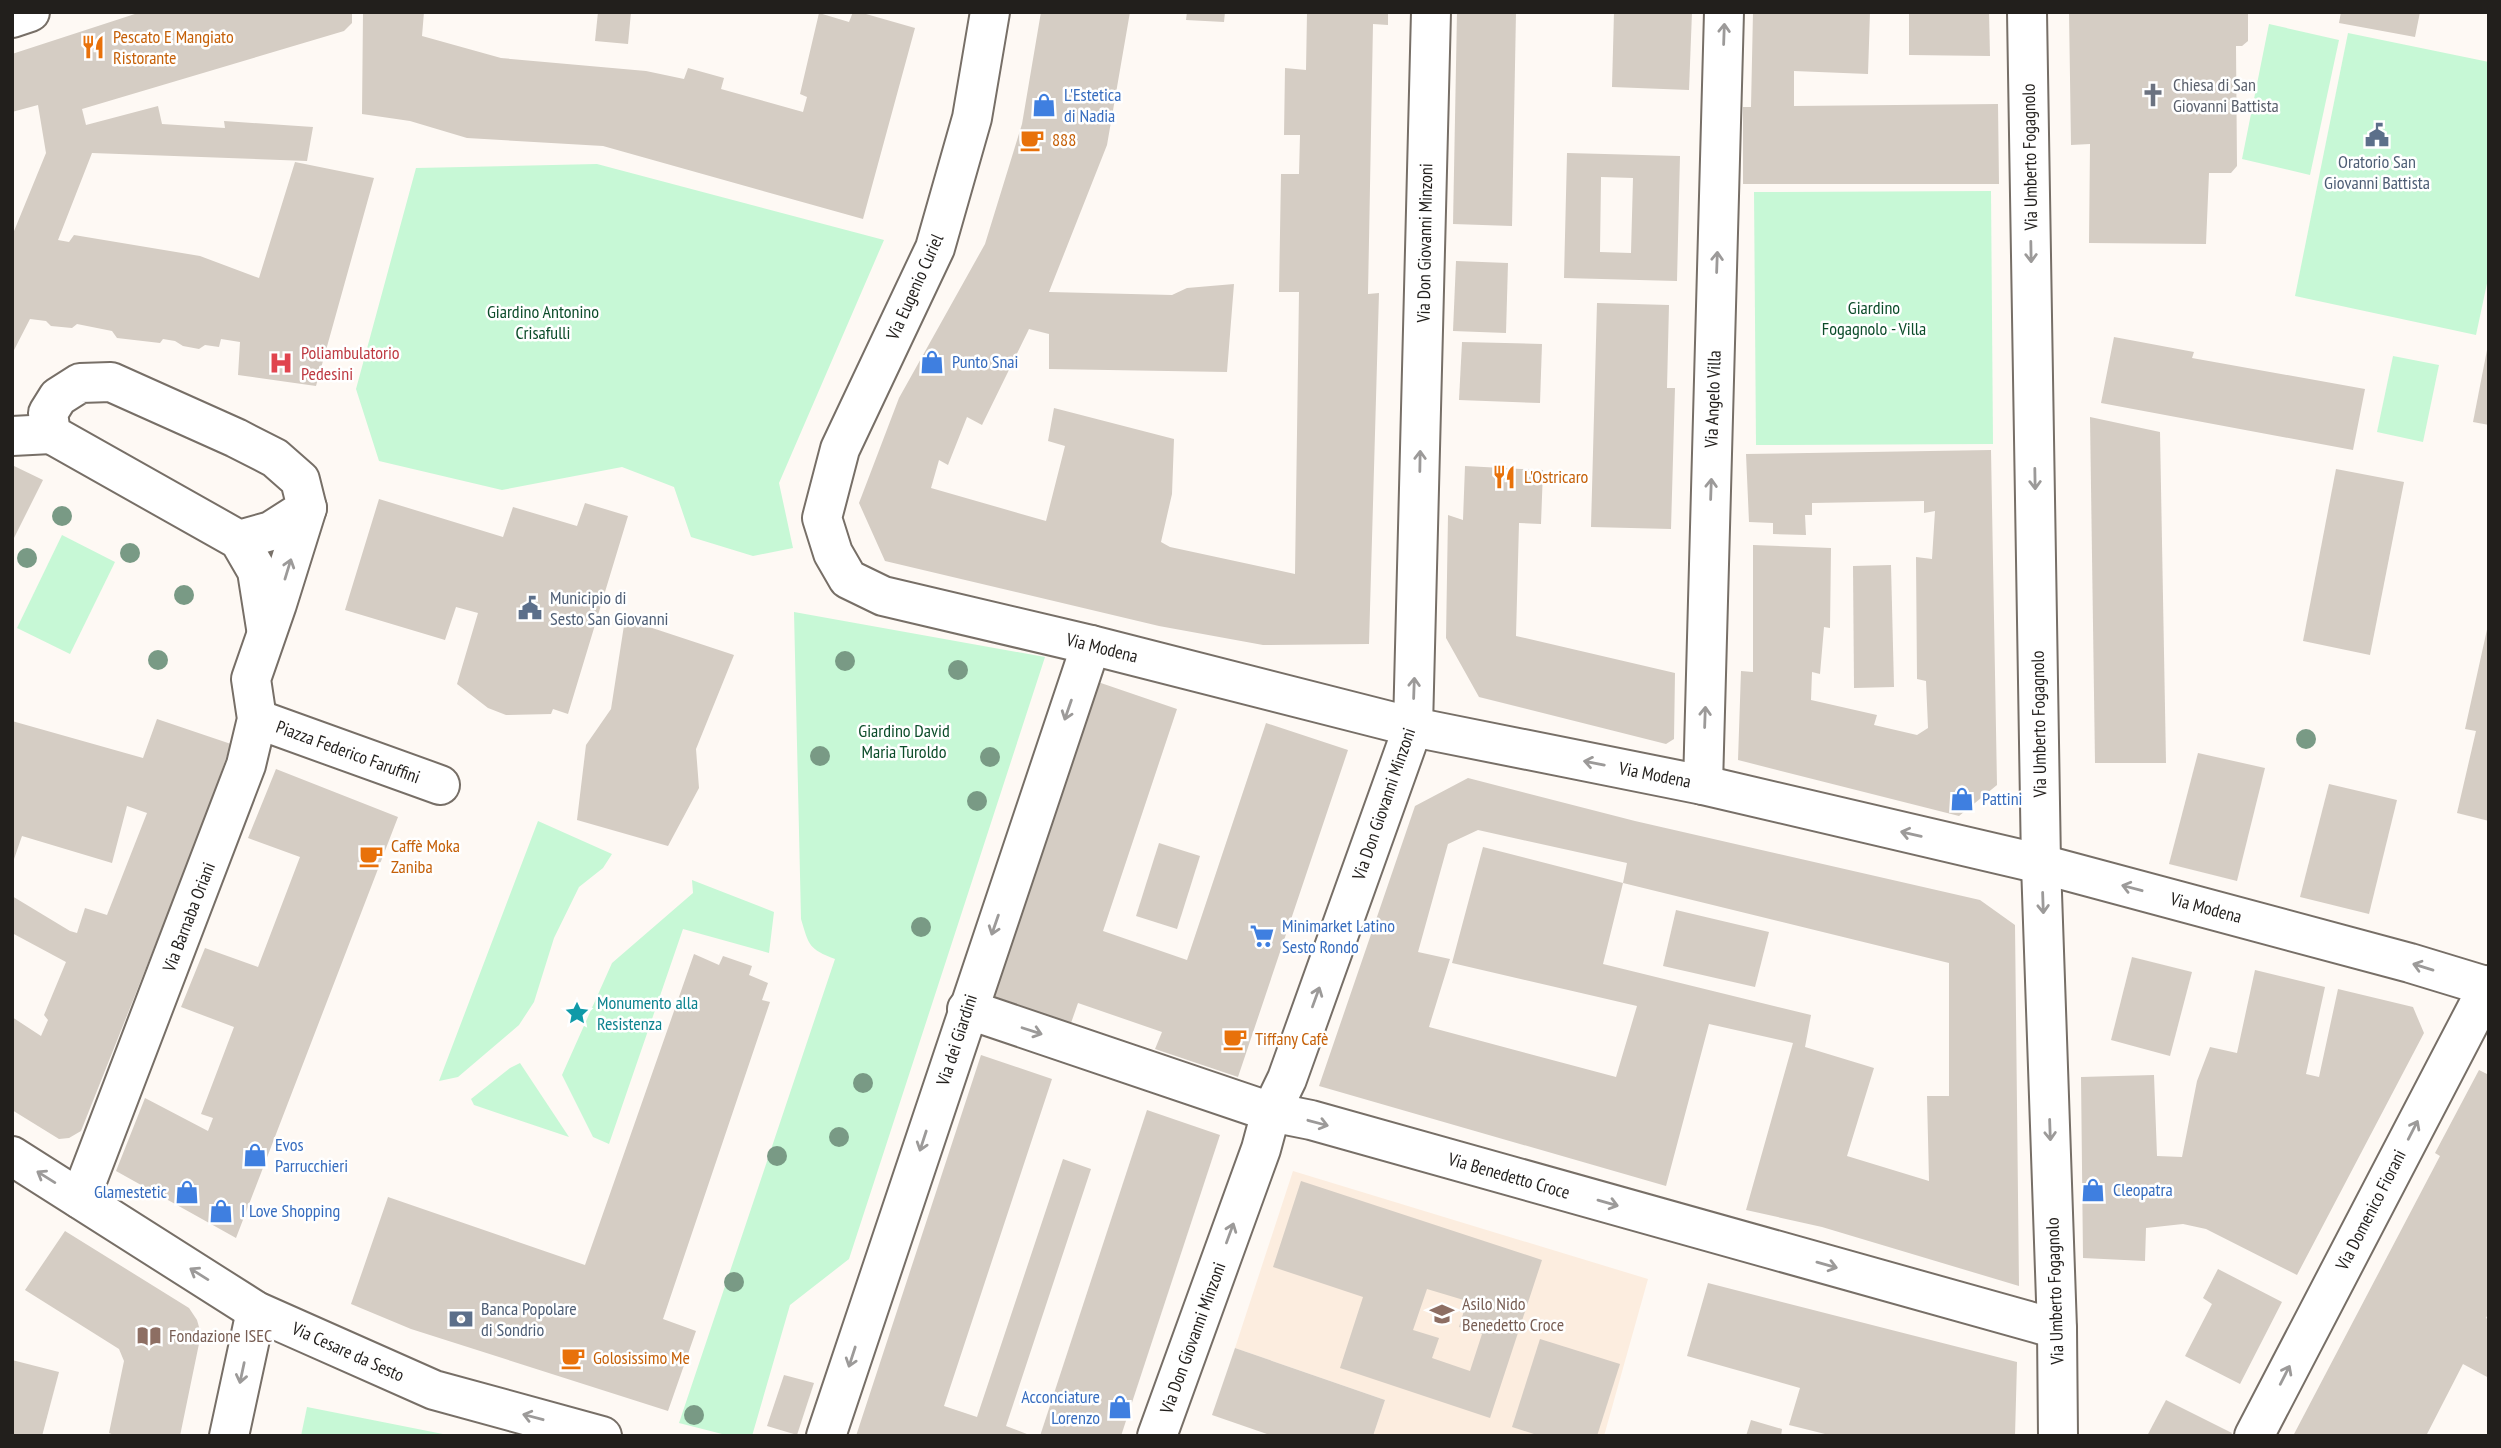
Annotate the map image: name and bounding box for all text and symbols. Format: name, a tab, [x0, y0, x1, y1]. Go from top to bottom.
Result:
one-way arrow	[1717, 23, 1730, 46]
place label: Pescato E Mangiato Ristorante	[113, 25, 234, 69]
restaurant icon: Pescato E Mangiato Ristorante	[79, 33, 107, 61]
place label: Chiesa di San Giovanni Battista	[2173, 73, 2279, 117]
church icon: Chiesa di San Giovanni Battista	[2139, 81, 2167, 109]
place label: L'Estetica di Nadia	[1064, 83, 1121, 127]
street label: Via Umberto Fogagnolo	[2017, 83, 2042, 232]
shop icon: L'Estetica di Nadia	[1030, 91, 1058, 119]
public building icon: Oratorio San Giovanni Battista	[2363, 121, 2391, 149]
cafe icon: 888	[1018, 126, 1046, 154]
place label: 888	[1052, 128, 1076, 151]
place label: Oratorio San Giovanni Battista	[2324, 150, 2430, 194]
street label: Via Don Giovanni Minzoni	[1412, 163, 1437, 324]
street label: Via Eugenio Curiel	[881, 229, 948, 344]
one-way arrow	[2024, 240, 2038, 263]
one-way arrow	[1710, 251, 1724, 274]
park label: Giardino Fogagnolo - Villa	[1822, 296, 1926, 340]
park label: Giardino Antonino Crisafulli	[487, 300, 599, 344]
place label: Poliambulatorio Pedesini	[301, 341, 400, 385]
shop icon: Punto Snai	[918, 348, 946, 376]
hospital icon: Poliambulatorio Pedesini	[267, 349, 295, 377]
place label: Punto Snai	[952, 350, 1018, 373]
street label: Via Angelo Villa	[1699, 350, 1726, 449]
one-way arrow	[1413, 449, 1426, 472]
restaurant icon: L'Ostricaro	[1490, 463, 1518, 491]
place label: L'Ostricaro	[1524, 465, 1589, 488]
one-way arrow	[2028, 468, 2042, 491]
one-way arrow	[1704, 478, 1718, 501]
one-way arrow	[283, 559, 296, 581]
place label: Municipio di Sesto San Giovanni	[550, 586, 669, 630]
public building icon: Municipio di Sesto San Giovanni	[516, 594, 544, 622]
street label: Via Modena	[1063, 627, 1140, 667]
street label: Via Umberto Fogagnolo	[2026, 650, 2051, 799]
one-way arrow	[1407, 677, 1420, 700]
one-way arrow	[1061, 698, 1073, 720]
one-way arrow	[1698, 705, 1711, 728]
street label: Piazza Federico Faruffini	[273, 715, 423, 788]
park label: Giardino David Maria Turoldo	[858, 719, 950, 763]
street label: Via Don Giovanni Minzoni	[1346, 725, 1420, 884]
one-way arrow	[1583, 756, 1606, 769]
street label: Via Modena	[1616, 756, 1693, 793]
shop icon: Pattini	[1948, 785, 1976, 813]
place label: Pattini	[1982, 787, 2022, 810]
one-way arrow	[1900, 827, 1923, 840]
place label: Caffè Moka Zaniba	[391, 834, 460, 878]
cafe icon: Caffè Moka Zaniba	[357, 842, 385, 870]
street label: Via Barnaba Oriani	[157, 859, 220, 976]
one-way arrow	[2121, 881, 2143, 894]
street label: Via Modena	[2167, 887, 2244, 928]
one-way arrow	[2036, 891, 2049, 914]
one-way arrow	[988, 914, 1001, 936]
place label: Minimarket Latino Sesto Rondo	[1282, 914, 1395, 958]
supermarket icon: Minimarket Latino Sesto Rondo	[1248, 922, 1276, 950]
one-way arrow	[2412, 959, 2434, 972]
one-way arrow	[1311, 986, 1323, 1008]
place label: Monumento alla Resistenza	[597, 991, 698, 1035]
street label: Via dei Giardini	[931, 991, 982, 1089]
place icon: Monumento alla Resistenza	[563, 999, 591, 1027]
one-way arrow	[1020, 1025, 1042, 1038]
cafe icon: Tiffany Cafè	[1221, 1025, 1249, 1053]
place label: Tiffany Cafè	[1255, 1027, 1329, 1050]
one-way arrow	[1306, 1117, 1329, 1130]
one-way arrow	[2043, 1118, 2057, 1141]
one-way arrow	[2406, 1120, 2420, 1141]
one-way arrow	[916, 1129, 928, 1151]
place label: Evos Parrucchieri	[275, 1133, 348, 1177]
shop icon: Evos Parrucchieri	[241, 1141, 269, 1169]
street label: Via Domenico Fiorani	[2330, 1146, 2411, 1275]
street label: Via Benedetto Croce	[1445, 1147, 1573, 1204]
one-way arrow	[37, 1170, 56, 1185]
shop icon: Cleopatra	[2079, 1176, 2107, 1204]
shop icon: Glamestetic	[173, 1178, 201, 1206]
place label: Cleopatra	[2113, 1178, 2173, 1201]
place label: Glamestetic	[94, 1180, 168, 1203]
shop icon: I Love Shopping	[207, 1197, 235, 1225]
one-way arrow	[1597, 1198, 1619, 1211]
place label: I Love Shopping	[241, 1199, 340, 1222]
street label: Via Umberto Fogagnolo	[2040, 1217, 2069, 1366]
one-way arrow	[1225, 1223, 1238, 1245]
street label: Via Don Giovanni Minzoni	[1154, 1259, 1231, 1418]
one-way arrow	[1816, 1259, 1838, 1272]
one-way arrow	[189, 1267, 209, 1281]
place label: Asilo Nido Benedetto Croce	[1462, 1292, 1564, 1336]
place label: Banca Popolare di Sondrio	[481, 1297, 577, 1341]
school or university icon: Asilo Nido Benedetto Croce	[1428, 1300, 1456, 1328]
bank icon: Banca Popolare di Sondrio	[447, 1305, 475, 1333]
street label: Via Cesare da Sesto	[288, 1316, 408, 1387]
library icon: Fondazione ISEC	[135, 1322, 163, 1350]
place label: Fondazione ISEC	[169, 1324, 272, 1347]
cafe icon: Golosissimo Me	[559, 1344, 587, 1372]
one-way arrow	[845, 1345, 857, 1367]
place label: Golosissimo Me	[593, 1346, 690, 1369]
one-way arrow	[235, 1361, 249, 1384]
one-way arrow	[2279, 1365, 2293, 1386]
place label: Acconciature Lorenzo	[1021, 1385, 1100, 1429]
shop icon: Acconciature Lorenzo	[1106, 1393, 1134, 1421]
one-way arrow	[522, 1410, 545, 1423]

